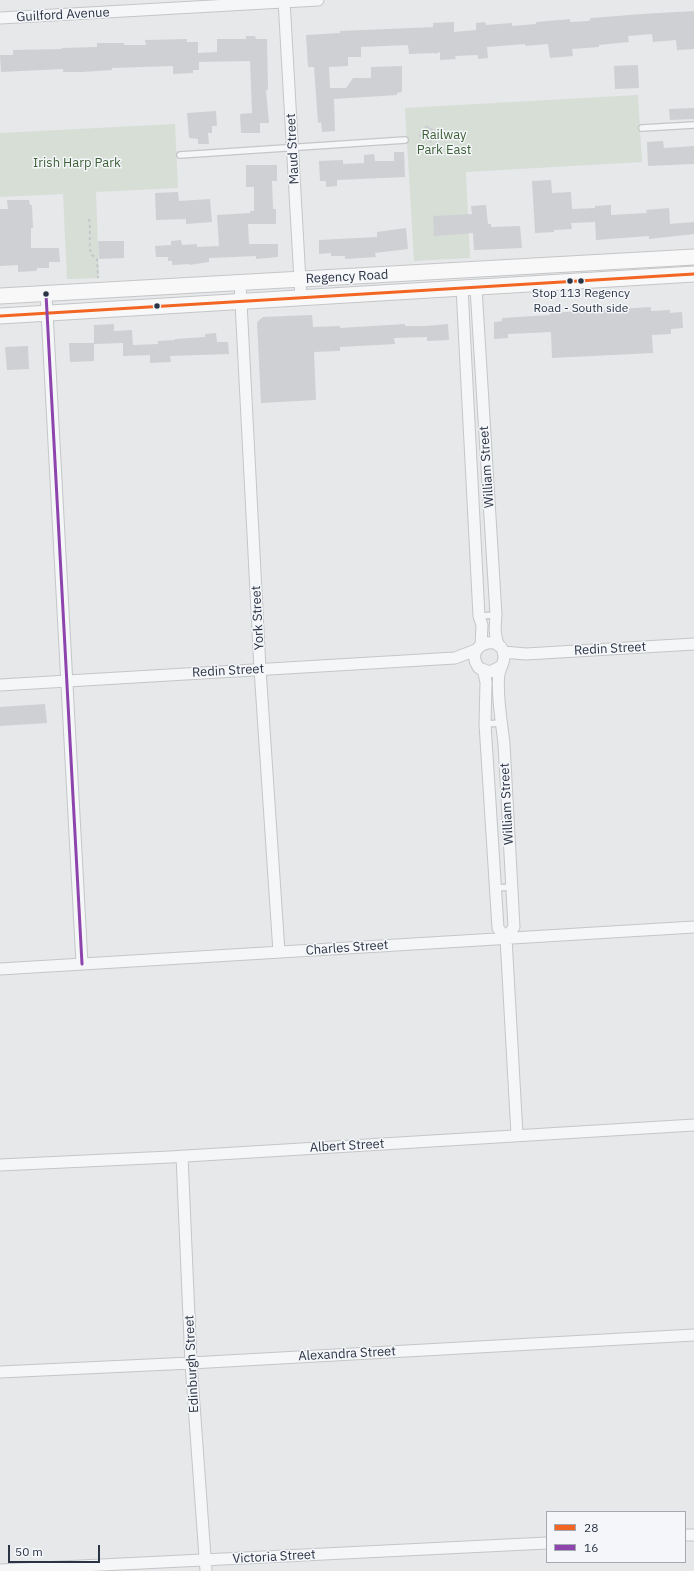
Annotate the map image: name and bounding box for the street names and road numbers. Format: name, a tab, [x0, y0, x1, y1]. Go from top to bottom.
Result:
street label: Guilford Avenue	[16, 5, 110, 25]
street label: Maud Street	[283, 113, 303, 185]
street label: Regency Road	[305, 267, 389, 287]
street label: William Street	[476, 426, 498, 508]
street label: York Street	[249, 585, 267, 651]
street label: Redin Street	[574, 639, 646, 659]
street label: Redin Street	[192, 661, 264, 681]
street label: William Street	[497, 763, 517, 845]
street label: Charles Street	[305, 937, 389, 959]
street label: Albert Street	[309, 1136, 385, 1156]
street label: Edinburgh Street	[182, 1315, 202, 1413]
street label: Alexandra Street	[298, 1344, 396, 1364]
street label: Victoria Street	[232, 1547, 316, 1567]

